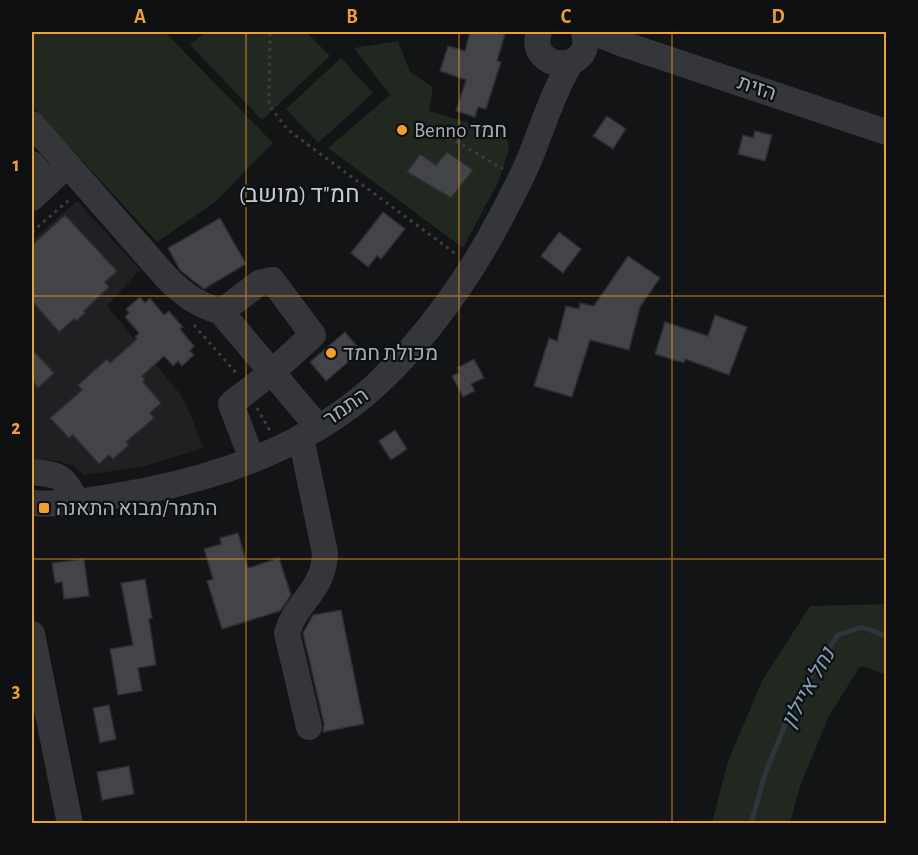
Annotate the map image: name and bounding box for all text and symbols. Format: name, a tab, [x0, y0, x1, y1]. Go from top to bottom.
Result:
text: A	[134, 7, 146, 27]
text: B	[346, 7, 358, 27]
text: C	[561, 7, 572, 27]
text: D	[771, 7, 785, 27]
street label: הזית	[735, 72, 779, 104]
place label: Benno חמד	[414, 120, 507, 141]
marker: Benno חמד	[395, 123, 409, 137]
text: 1	[12, 155, 20, 175]
district label: חמ"ד (מושב)	[238, 183, 360, 207]
place label: מכולת חמד	[343, 343, 438, 364]
marker: מכולת חמד	[324, 346, 338, 360]
street label: התמר	[320, 384, 372, 430]
text: 2	[11, 418, 21, 438]
place label: התמר/מבוא התאנה	[56, 498, 218, 519]
marker: התמר/מבוא התאנה	[37, 501, 51, 515]
water label: נחל איילון	[777, 643, 841, 732]
text: 3	[12, 681, 20, 701]

